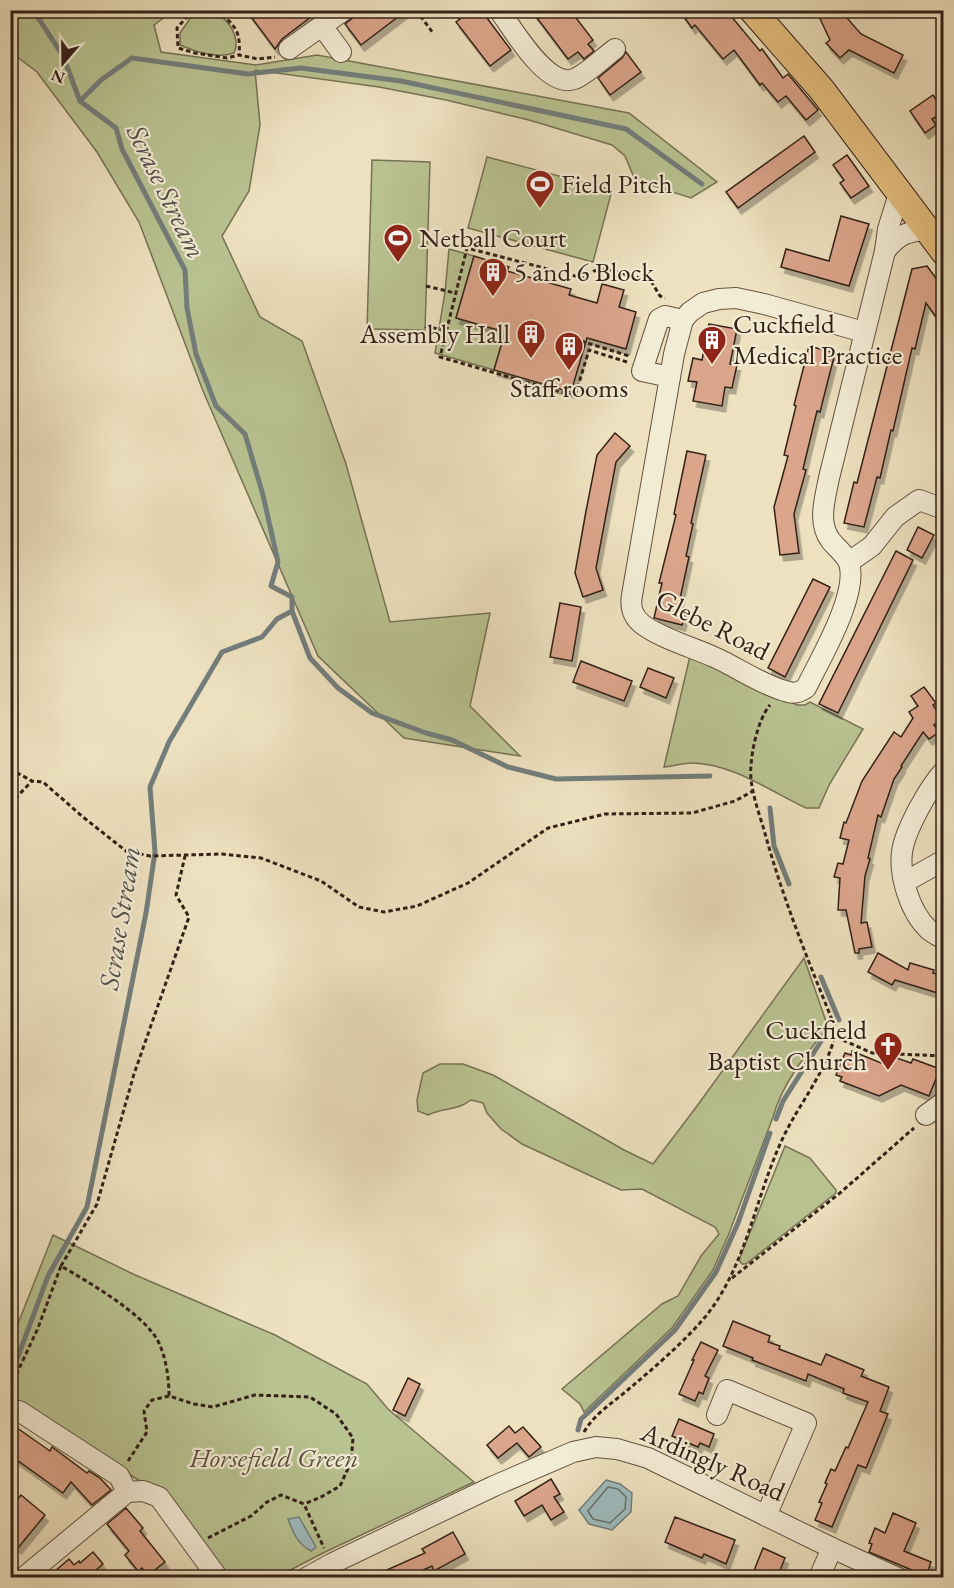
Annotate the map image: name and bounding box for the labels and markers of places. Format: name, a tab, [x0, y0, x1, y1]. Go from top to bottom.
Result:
place label: Field Pitch	[561, 166, 672, 201]
sports icon: Field Pitch	[524, 168, 556, 210]
place label: Netball Court	[419, 220, 567, 255]
sports icon: Netball Court	[382, 222, 414, 264]
place label: 5 and 6 Block	[514, 254, 654, 289]
building icon: 5 and 6 Block	[477, 256, 509, 298]
place label: Cuckfield Medical Practice	[733, 306, 902, 372]
place label: Assembly Hall	[359, 316, 510, 351]
building icon: Assembly Hall	[515, 318, 547, 360]
building icon: Cuckfield Medical Practice	[696, 324, 728, 366]
building icon: Staff rooms	[553, 330, 585, 372]
place label: Staff rooms	[510, 370, 628, 405]
place label: Cuckfield Baptist Church	[707, 1012, 867, 1078]
church icon: Cuckfield Baptist Church	[872, 1030, 904, 1072]

